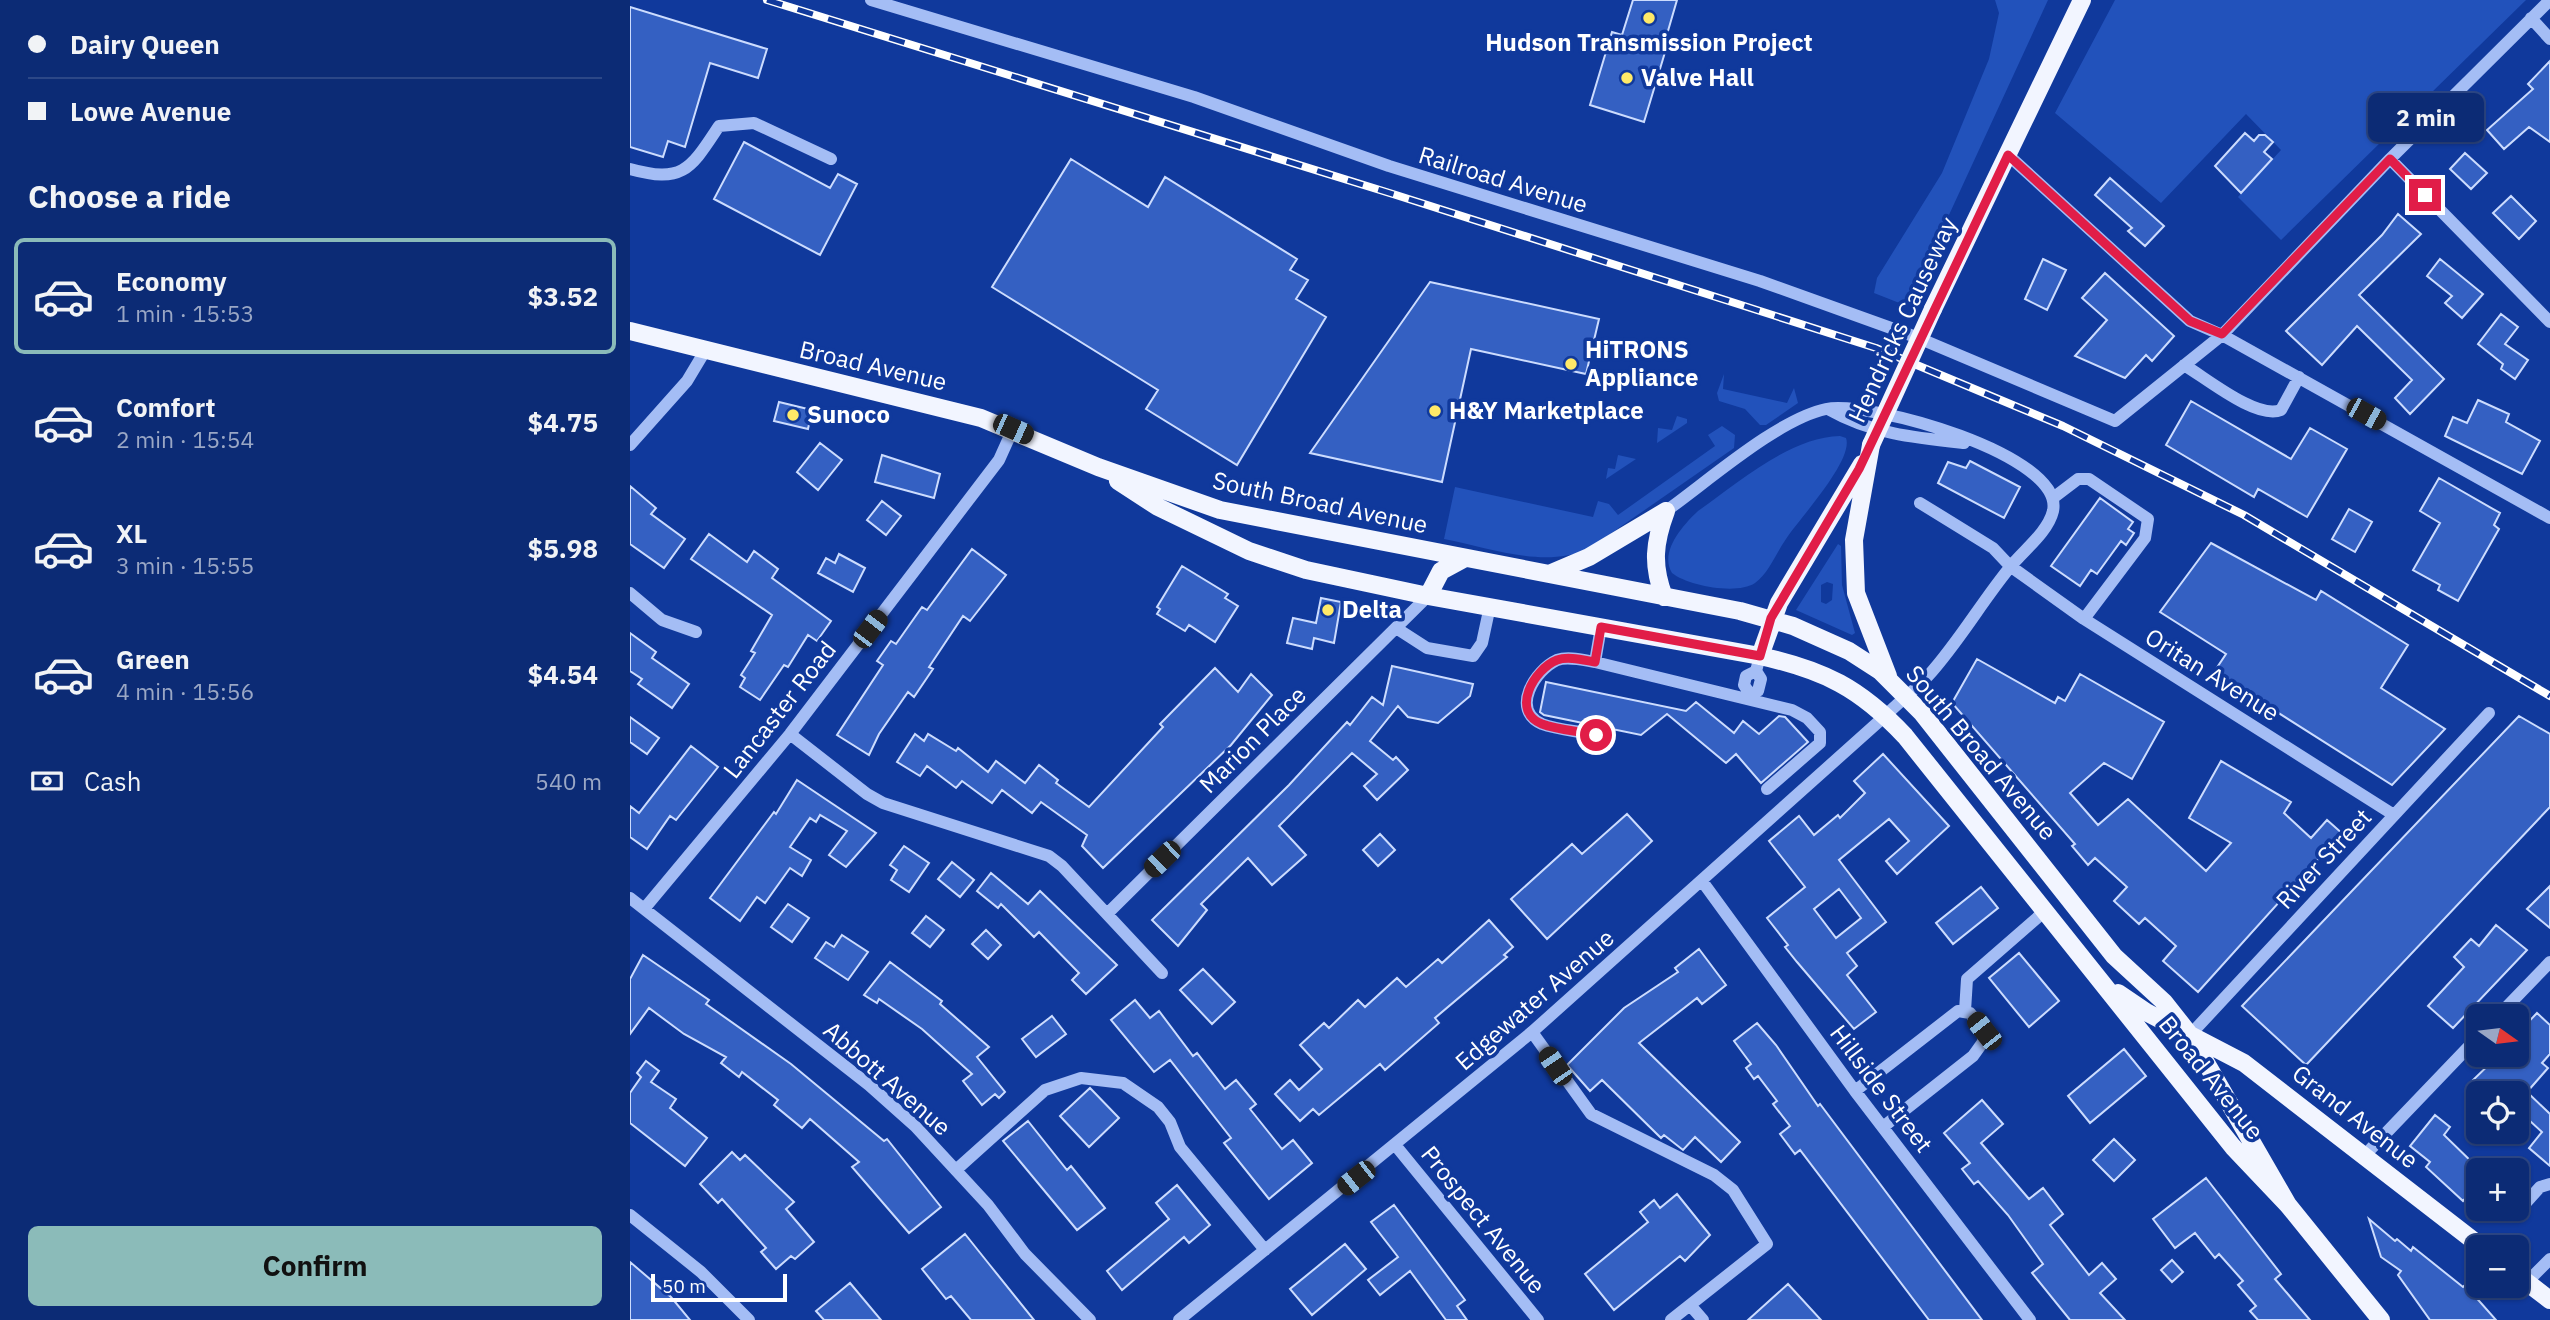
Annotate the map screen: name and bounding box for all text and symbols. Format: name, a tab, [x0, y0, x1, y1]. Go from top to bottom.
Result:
marker: Hudson Transmission Project	[1641, 10, 1657, 26]
place label: Hudson Transmission Project	[1485, 26, 1813, 58]
text: Dairy Queen	[70, 27, 220, 61]
place label: Valve Hall	[1641, 61, 1754, 93]
marker: Valve Hall	[1619, 70, 1635, 86]
text: Lowe Avenue	[70, 94, 231, 128]
callout: 2 min	[2367, 94, 2483, 142]
text: 2 min	[2396, 102, 2456, 132]
street label: Railroad Avenue	[1415, 138, 1592, 220]
text: Choose a ride	[28, 175, 231, 217]
route end	[2409, 179, 2441, 211]
street label: Hendricks Causeway	[1840, 212, 1964, 428]
text: Economy	[116, 264, 227, 298]
icon: car	[32, 265, 95, 328]
text: $3.52	[528, 279, 598, 313]
text: 1 min · 15:53	[116, 298, 254, 328]
street label: Broad Avenue	[796, 333, 950, 398]
place label: HiTRONS Appliance	[1585, 333, 1699, 393]
marker: HiTRONS Appliance	[1563, 356, 1579, 372]
text: Comfort	[116, 390, 215, 424]
icon: car	[32, 391, 95, 454]
place label: H&Y Marketplace	[1449, 394, 1644, 426]
car	[2343, 395, 2390, 433]
place label: Sunoco	[807, 398, 890, 430]
marker: H&Y Marketplace	[1427, 403, 1443, 419]
text: $4.75	[528, 405, 598, 439]
marker: Sunoco	[785, 407, 801, 423]
car	[990, 411, 1037, 447]
text: 2 min · 15:54	[116, 424, 254, 454]
street label: South Broad Avenue	[1210, 464, 1431, 540]
text: XL	[116, 516, 147, 550]
icon: car	[32, 517, 95, 580]
text: $5.98	[528, 531, 598, 565]
text: 3 min · 15:55	[116, 550, 254, 580]
place label: Delta	[1342, 593, 1402, 625]
marker: Delta	[1320, 602, 1336, 618]
car	[849, 606, 892, 652]
street label: Oritan Avenue	[2139, 620, 2286, 728]
street label: Lancaster Road	[715, 634, 843, 785]
text: Green	[116, 642, 190, 676]
icon: car	[32, 643, 95, 706]
text: $4.54	[528, 657, 598, 691]
street label: South Broad Avenue	[1899, 658, 2064, 847]
text: 4 min · 15:56	[116, 676, 254, 706]
street label: Marion Place	[1192, 679, 1313, 800]
route start	[1580, 719, 1612, 751]
icon: cash	[28, 762, 66, 800]
text: Cash	[84, 764, 141, 798]
text: 540 m	[535, 766, 602, 796]
street label: River Street	[2268, 801, 2378, 915]
car	[1140, 837, 1185, 881]
street label: Edgewater Avenue	[1448, 921, 1620, 1077]
north arrow	[2466, 1004, 2529, 1068]
map controls	[2466, 1004, 2529, 1298]
car	[1963, 1008, 2006, 1054]
street label: Broad Avenue	[2152, 1009, 2272, 1146]
street label: Abbott Avenue	[817, 1014, 958, 1143]
street label: Hillside Street	[1823, 1018, 1940, 1159]
car	[1535, 1043, 1576, 1089]
street label: Grand Avenue	[2286, 1057, 2425, 1175]
button: locate	[2466, 1081, 2529, 1144]
street label: Prospect Avenue	[1414, 1139, 1553, 1300]
car	[1333, 1157, 1380, 1199]
button: +	[2466, 1158, 2529, 1221]
button: Confirm	[28, 1226, 602, 1306]
button: −	[2466, 1235, 2529, 1298]
scale bar	[651, 1271, 788, 1303]
text: 50 m	[662, 1274, 706, 1298]

